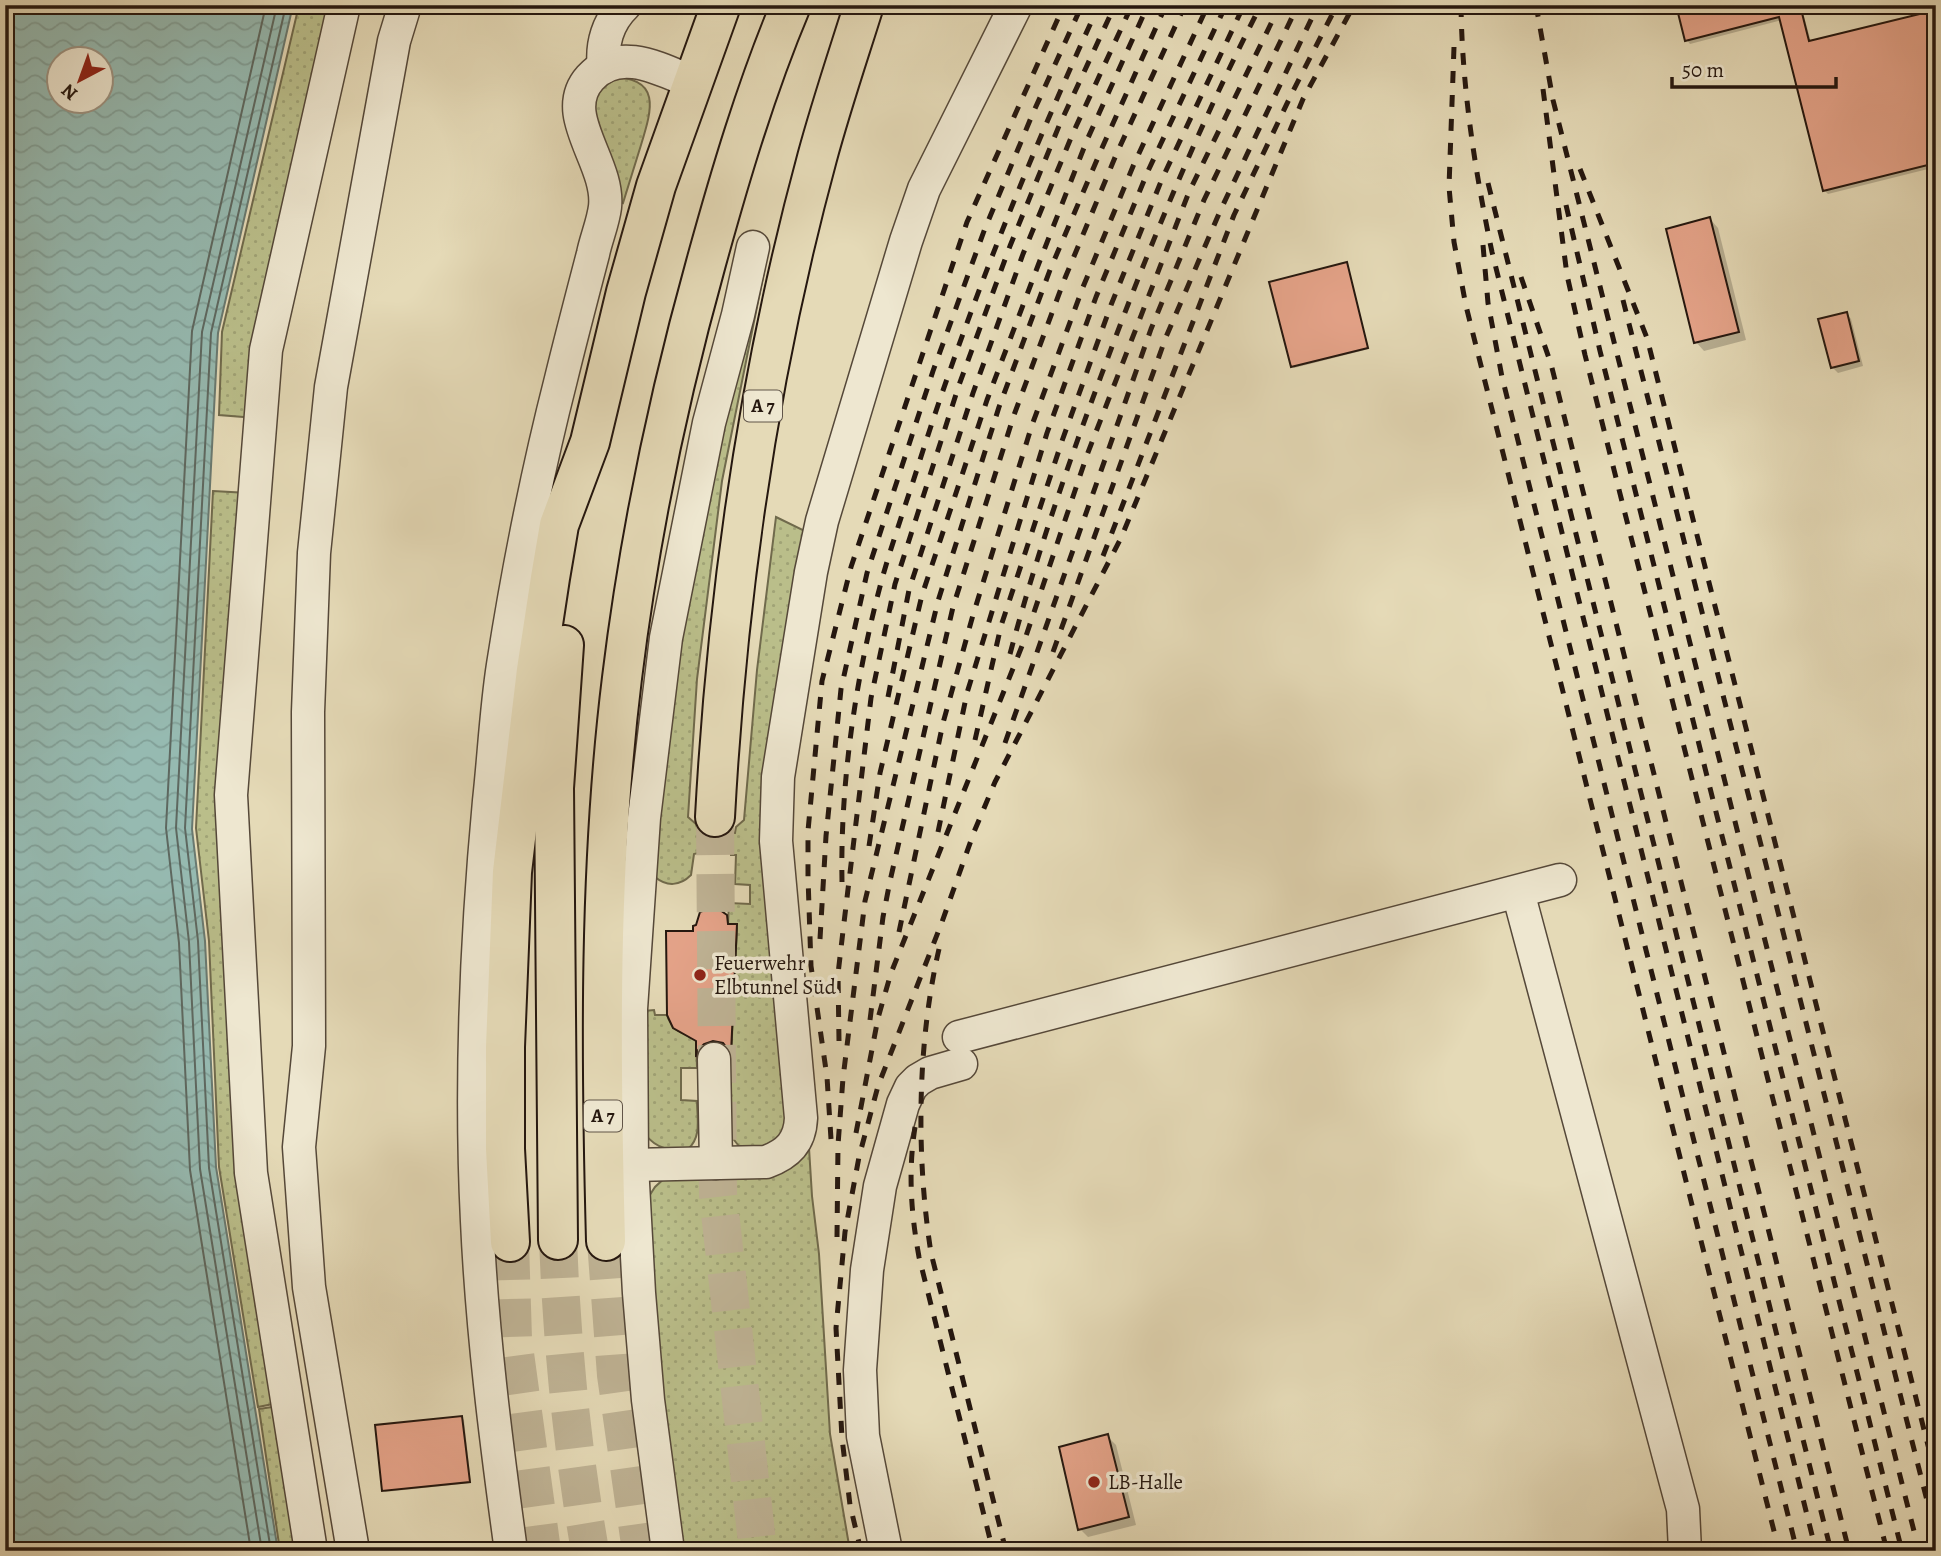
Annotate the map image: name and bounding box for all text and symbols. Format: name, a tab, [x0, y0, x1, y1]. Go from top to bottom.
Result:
north arrow	[46, 46, 116, 116]
scale bar	[1672, 46, 1836, 90]
text: 50 m	[1682, 56, 1724, 84]
text: N	[56, 78, 83, 106]
road number: A 7	[744, 390, 782, 422]
place label: Feuerwehr Elbtunnel Süd	[714, 949, 837, 1001]
marker: Feuerwehr Elbtunnel Süd	[692, 967, 708, 983]
road number: A 7	[584, 1100, 622, 1132]
place label: LB-Halle	[1108, 1468, 1183, 1496]
marker: LB-Halle	[1086, 1474, 1102, 1490]

